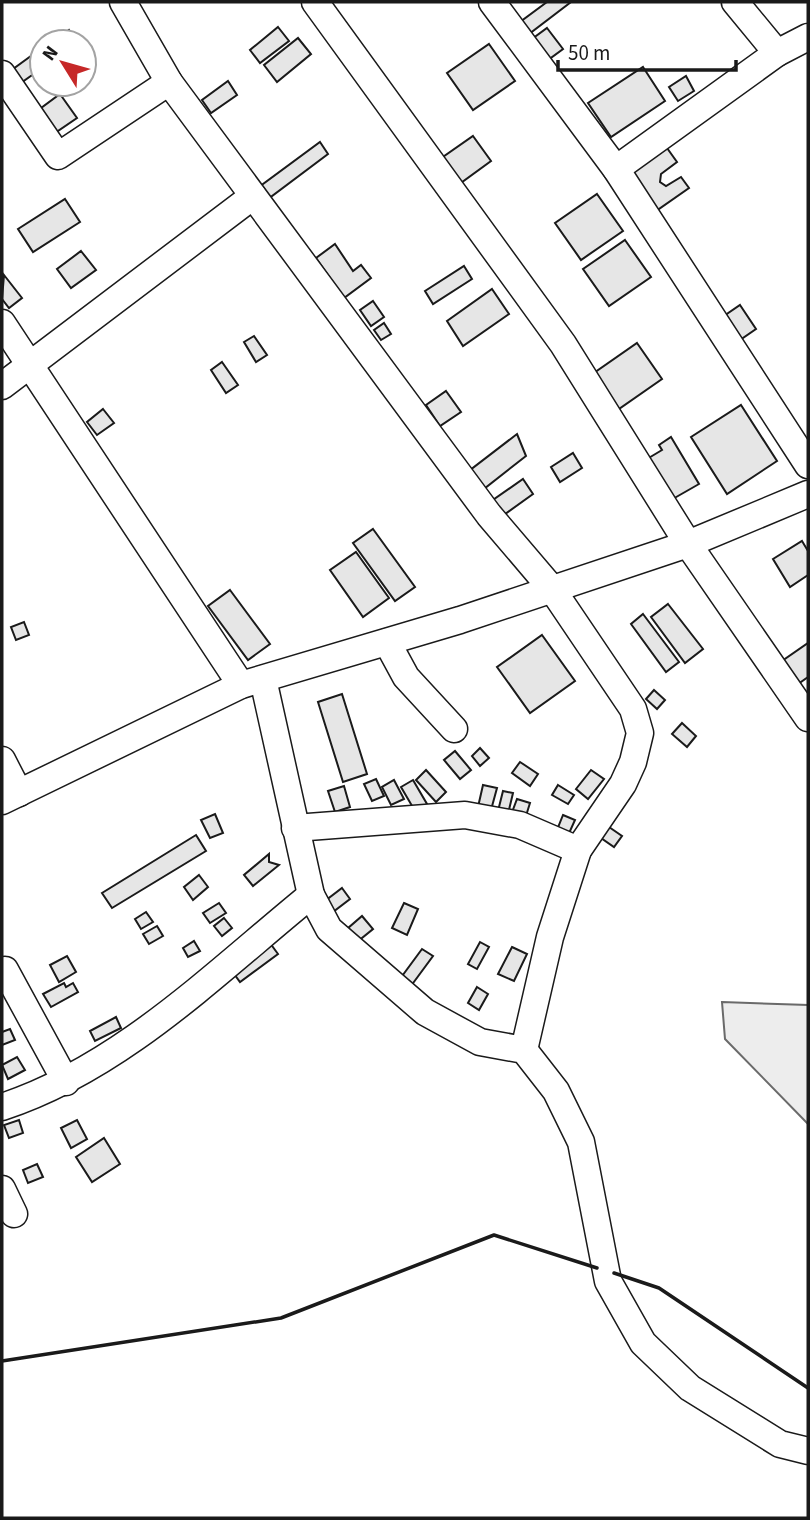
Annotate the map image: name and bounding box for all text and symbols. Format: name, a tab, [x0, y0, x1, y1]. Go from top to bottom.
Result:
north arrow	[28, 28, 98, 98]
scale bar	[558, 28, 736, 72]
text: 50 m	[568, 38, 610, 68]
text: N	[36, 40, 65, 67]

